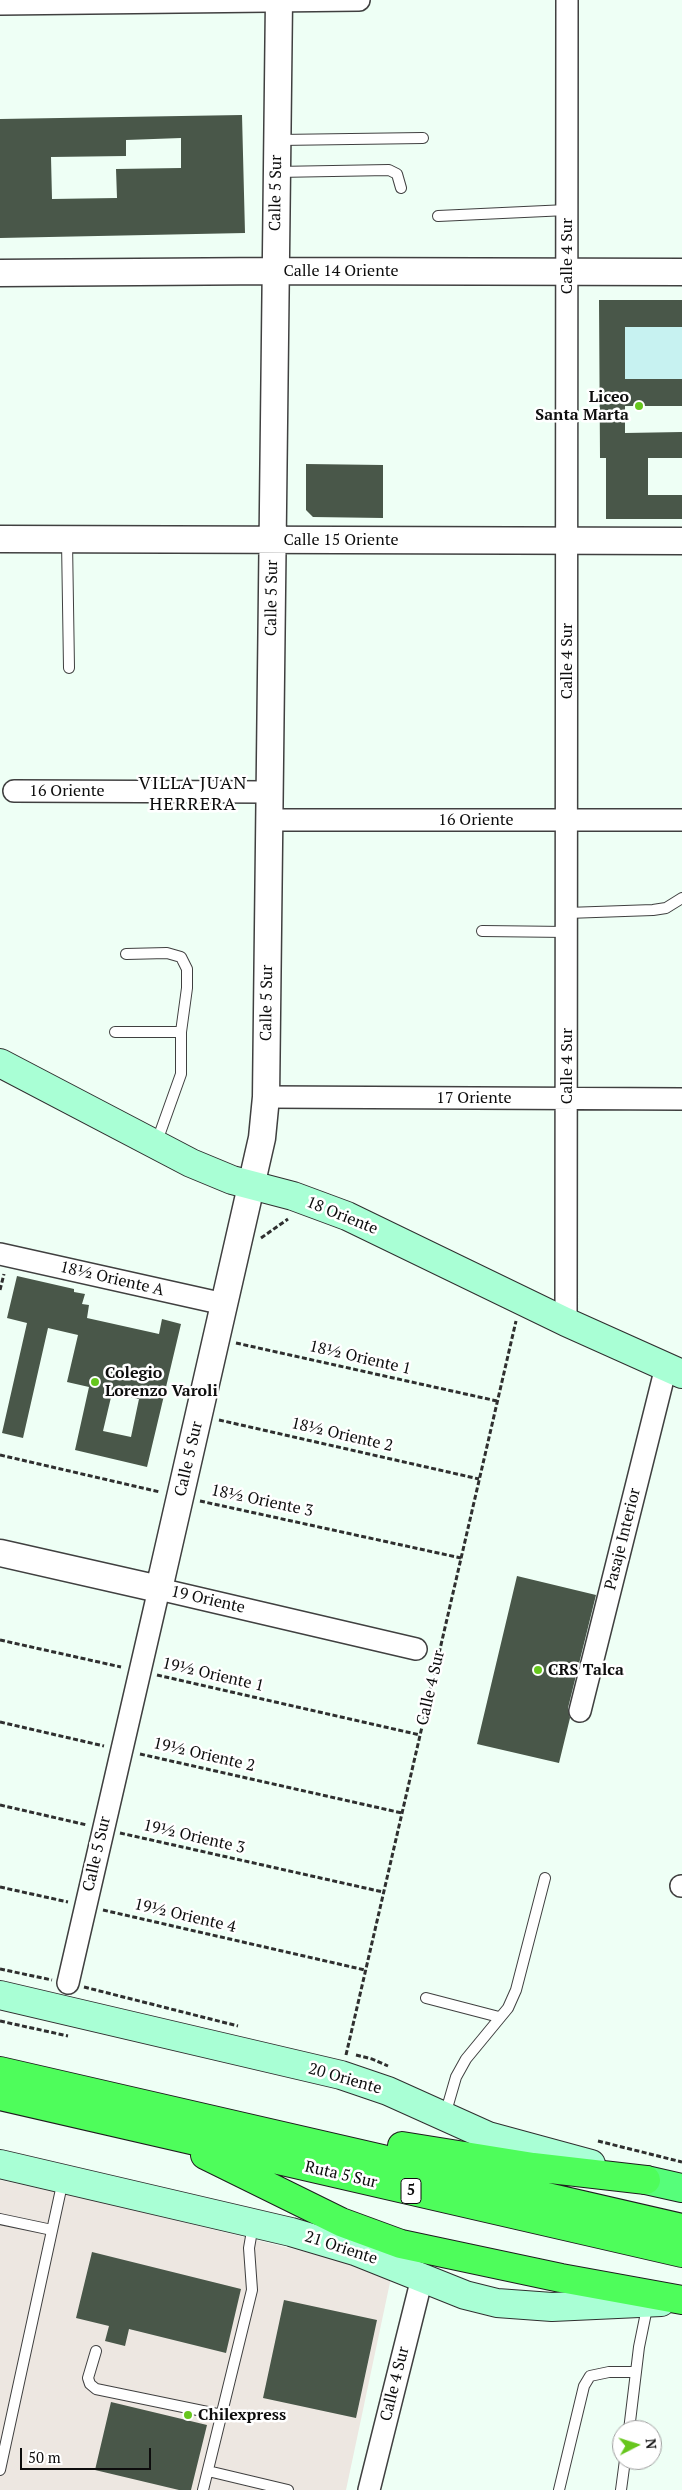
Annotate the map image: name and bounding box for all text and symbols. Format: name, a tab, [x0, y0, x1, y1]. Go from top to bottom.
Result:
street label: Calle 5 Sur	[266, 155, 286, 231]
street label: Calle 4 Sur	[557, 218, 577, 294]
street label: Calle 14 Oriente	[283, 261, 399, 281]
place label: Liceo Santa Marta	[535, 387, 629, 425]
marker: Liceo Santa Marta	[633, 400, 645, 412]
street label: Calle 15 Oriente	[283, 530, 399, 550]
street label: Calle 5 Sur	[262, 560, 282, 636]
street label: Calle 4 Sur	[557, 623, 577, 699]
district label: VILLA JUAN HERRERA	[137, 773, 249, 816]
street label: 16 Oriente	[29, 781, 105, 801]
street label: 16 Oriente	[438, 810, 514, 830]
street label: Calle 5 Sur	[257, 965, 277, 1041]
street label: Calle 4 Sur	[557, 1028, 577, 1104]
street label: 17 Oriente	[436, 1088, 512, 1108]
street label: 18 Oriente	[304, 1193, 380, 1239]
street label: 18½ Oriente A	[58, 1258, 166, 1300]
street label: 18½ Oriente 1	[307, 1337, 413, 1379]
place label: Colegio Lorenzo Varoli	[105, 1363, 218, 1401]
marker: Colegio Lorenzo Varoli	[89, 1376, 101, 1388]
street label: 18½ Oriente 2	[289, 1414, 395, 1456]
street label: Calle 5 Sur	[171, 1420, 207, 1498]
street label: 18½ Oriente 3	[209, 1481, 315, 1521]
street label: Pasaje Interior	[601, 1486, 645, 1592]
street label: 19 Oriente	[169, 1582, 247, 1618]
street label: Calle 4 Sur	[413, 1649, 449, 1727]
street label: 19½ Oriente 1	[160, 1654, 266, 1696]
place label: CRS Talca	[548, 1660, 624, 1680]
marker: CRS Talca	[532, 1664, 544, 1676]
street label: 19½ Oriente 2	[151, 1734, 257, 1776]
street label: Calle 5 Sur	[79, 1815, 115, 1893]
street label: 19½ Oriente 3	[141, 1816, 247, 1858]
street label: 19½ Oriente 4	[132, 1895, 238, 1937]
street label: 20 Oriente	[306, 2059, 384, 2099]
street label: Ruta 5 Sur	[303, 2157, 379, 2193]
road number: 5	[401, 2178, 421, 2204]
street label: 21 Oriente	[302, 2227, 380, 2269]
street label: Calle 4 Sur	[376, 2345, 414, 2423]
place label: Chilexpress	[198, 2405, 286, 2425]
marker: Chilexpress	[182, 2409, 194, 2421]
north arrow	[612, 2420, 662, 2470]
scale bar	[22, 2438, 154, 2470]
text: N	[642, 2438, 661, 2450]
text: 50 m	[28, 2447, 61, 2467]

